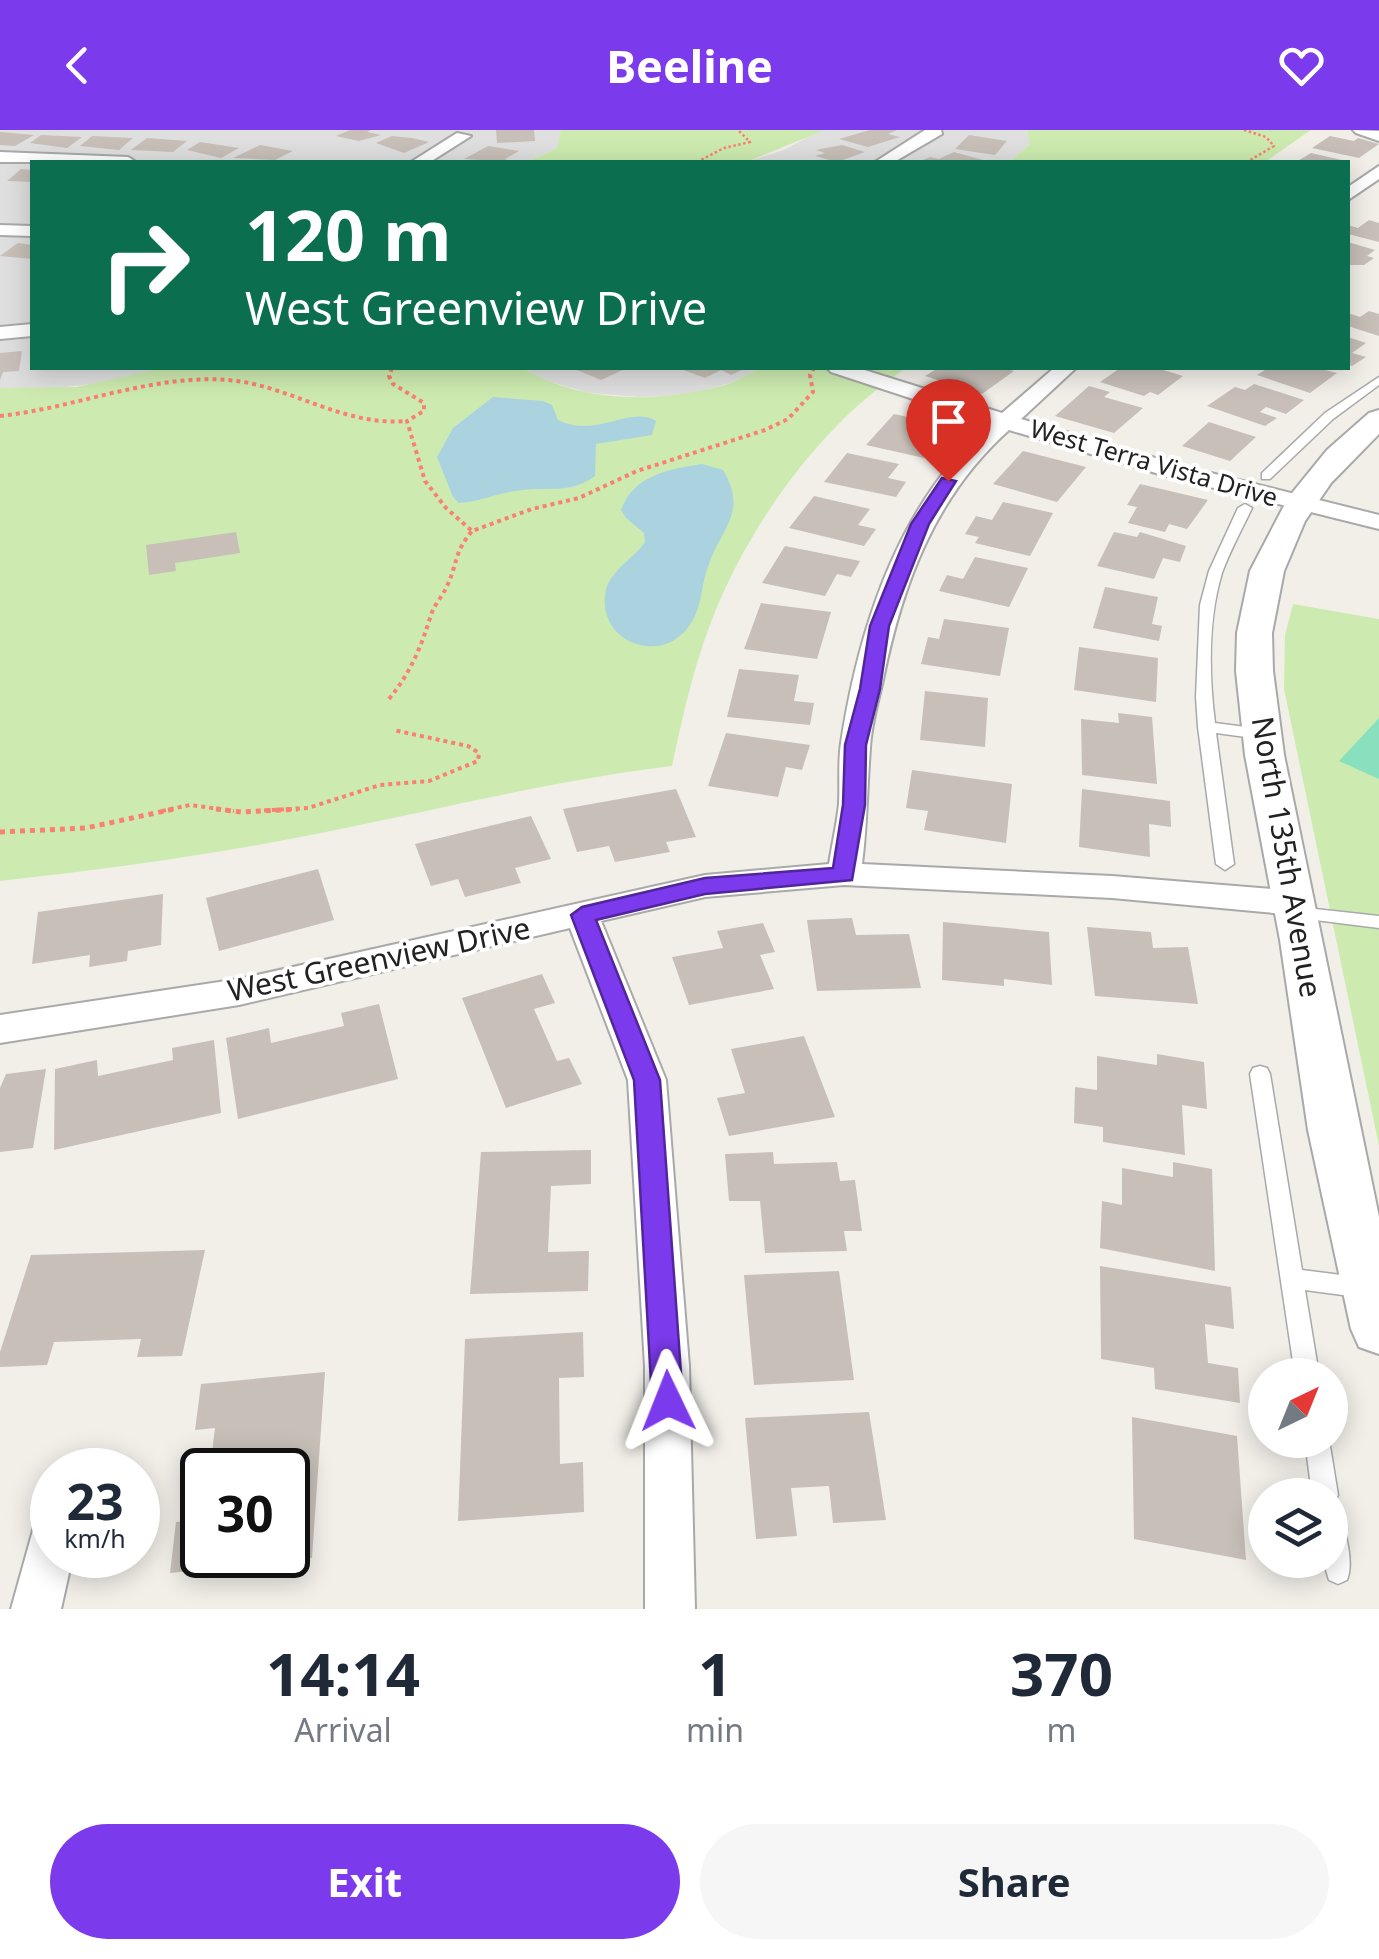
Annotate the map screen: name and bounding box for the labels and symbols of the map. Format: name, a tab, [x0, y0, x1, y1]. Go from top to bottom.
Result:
pin	[906, 379, 991, 482]
street label: West Terra Vista Drive	[1027, 410, 1282, 514]
street label: North 135th Avenue	[1243, 713, 1332, 1000]
street label: West Greenview Drive	[224, 906, 534, 1011]
position arrow	[616, 1349, 720, 1453]
north arrow	[1248, 1358, 1348, 1458]
speed limit sign: 30	[180, 1448, 310, 1578]

